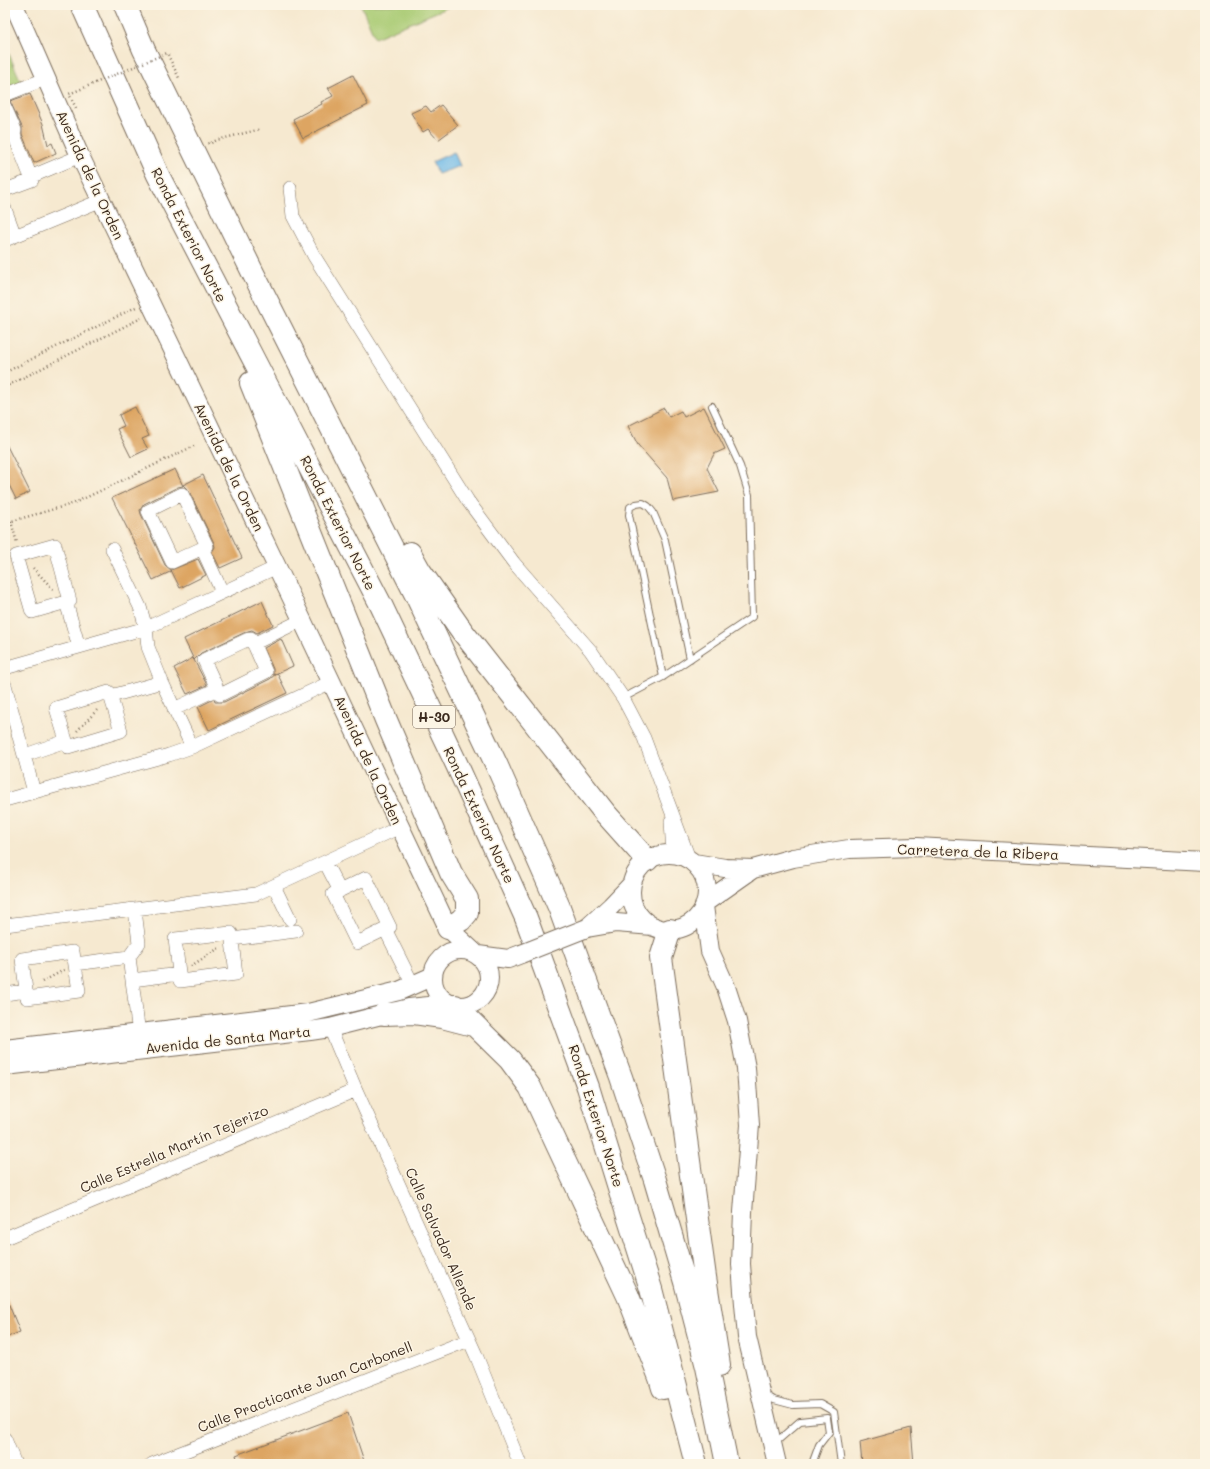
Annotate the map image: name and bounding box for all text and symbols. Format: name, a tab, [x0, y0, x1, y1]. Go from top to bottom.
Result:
street label: Avenida de la Orden	[52, 107, 129, 243]
street label: Ronda Exterior Norte	[147, 164, 232, 305]
street label: Avenida de la Orden	[190, 399, 269, 534]
street label: Ronda Exterior Norte	[296, 452, 381, 593]
street label: Avenida de la Orden	[330, 692, 407, 828]
road number: H-30	[413, 706, 455, 728]
street label: Ronda Exterior Norte	[439, 743, 519, 886]
street label: Carretera de la Ribera	[897, 839, 1059, 864]
street label: Avenida de Santa Marta	[144, 1021, 311, 1058]
street label: Ronda Exterior Norte	[564, 1042, 628, 1189]
street label: Calle Estrella Martín Tejerizo	[77, 1100, 271, 1197]
street label: Calle Salvador Allende	[401, 1164, 482, 1313]
street label: Calle Practicante Juan Carbonell	[195, 1337, 415, 1436]

